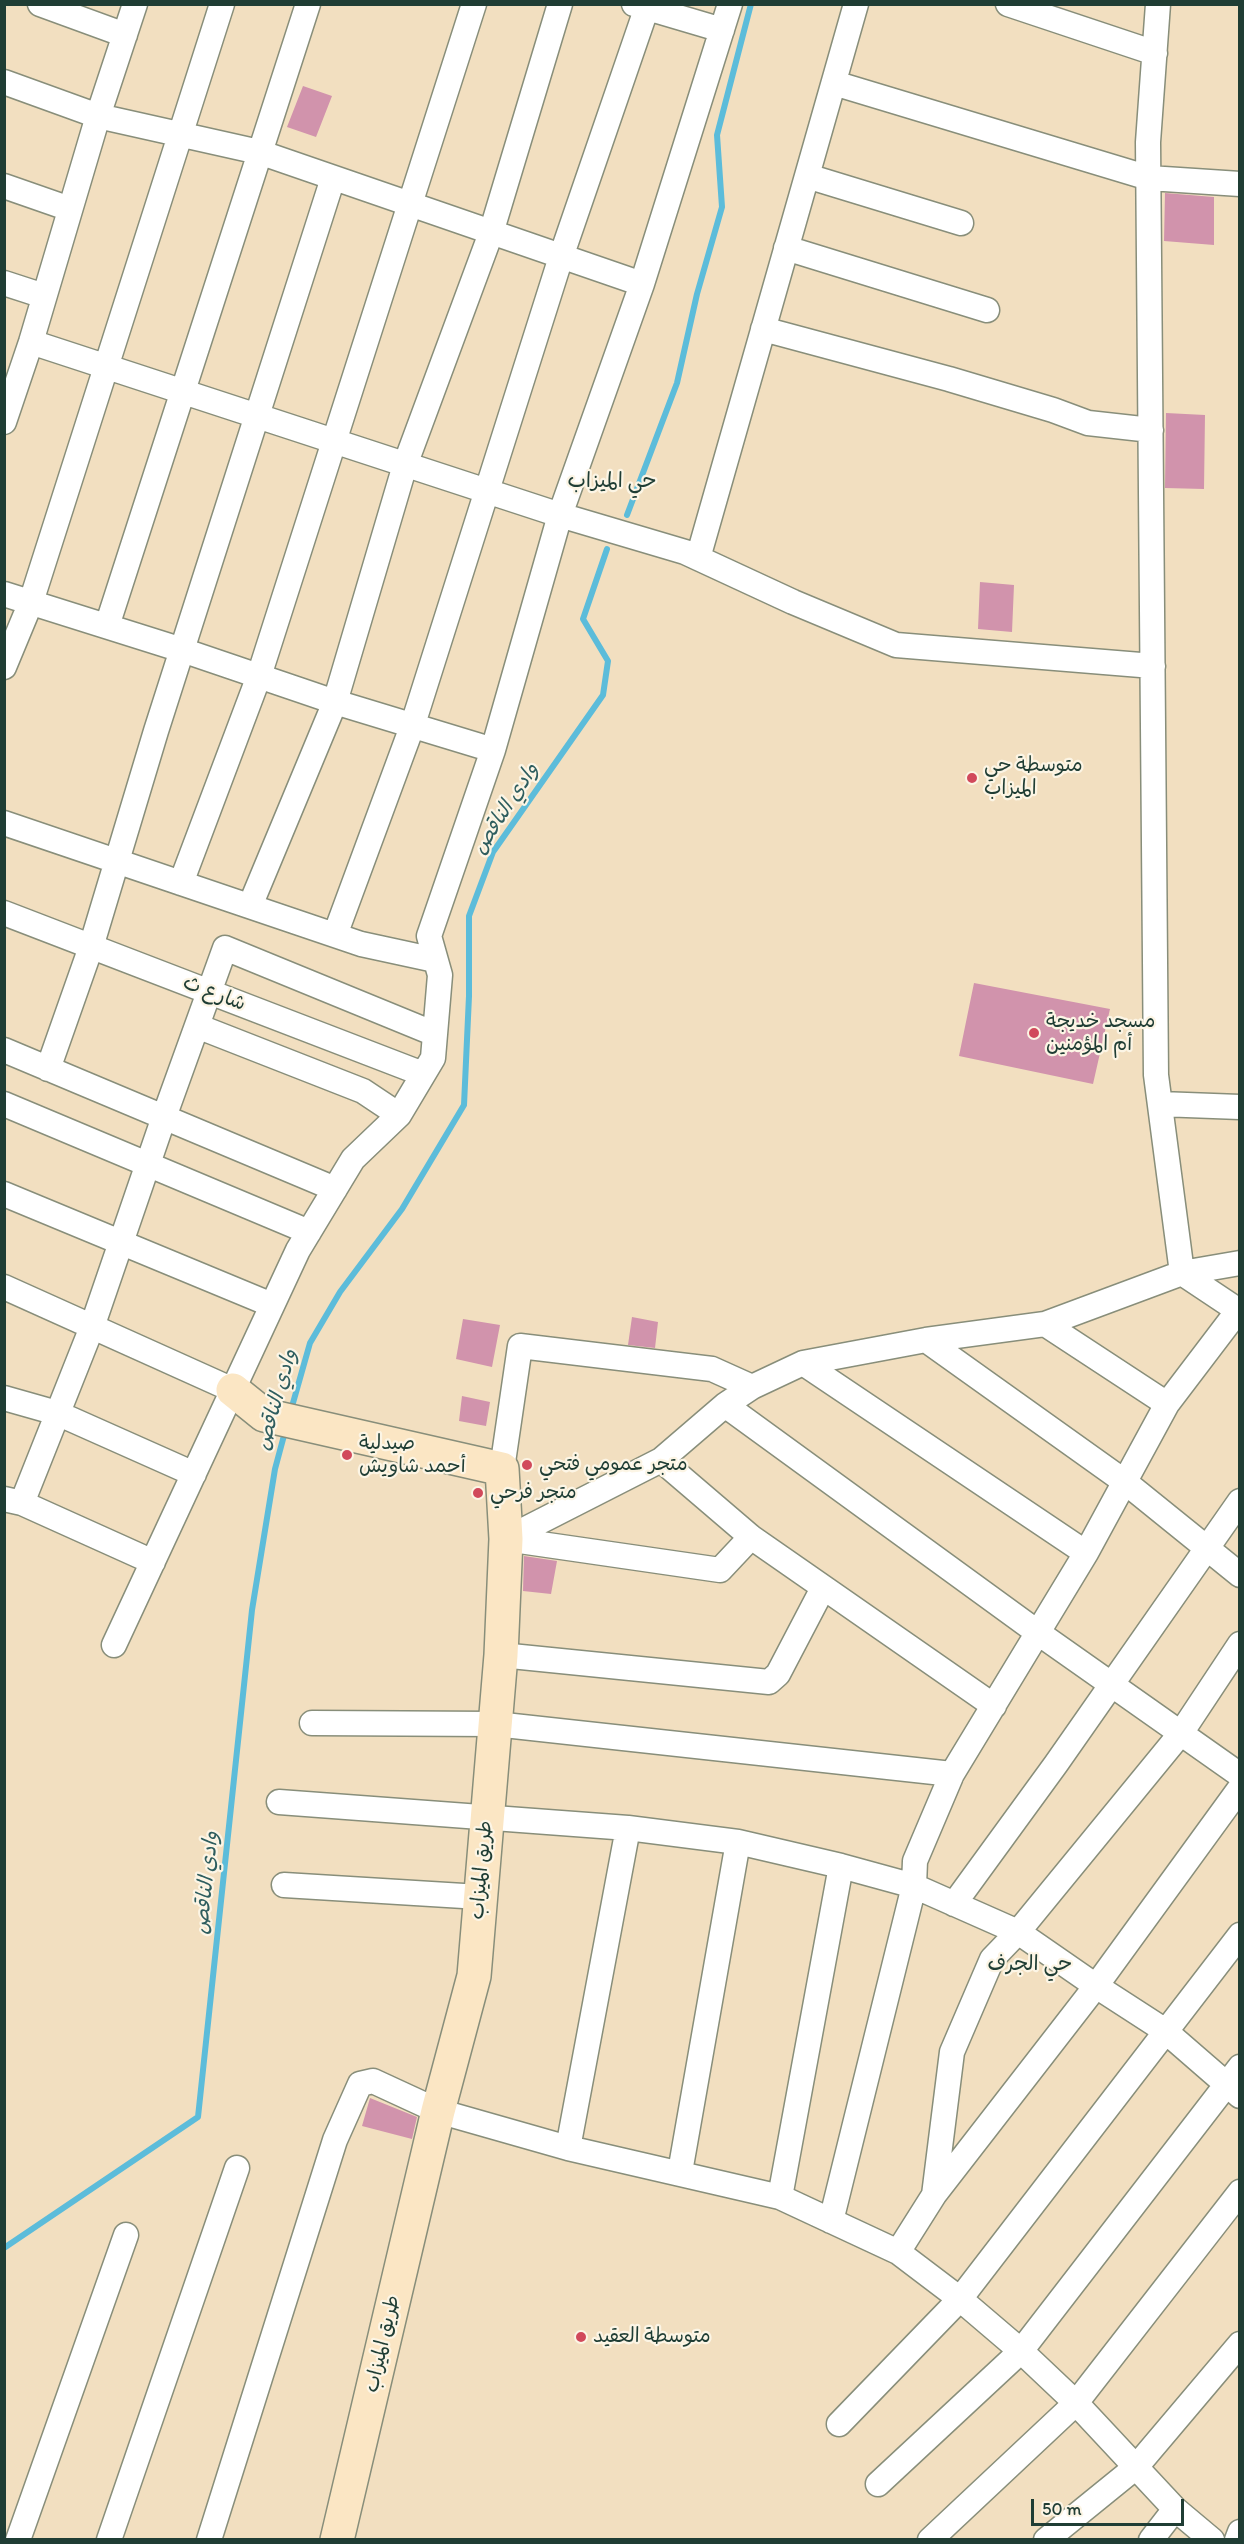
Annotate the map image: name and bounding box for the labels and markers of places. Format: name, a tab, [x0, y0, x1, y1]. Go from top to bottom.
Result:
place label: متوسطة حي الميزاب	[984, 754, 1083, 801]
marker: متوسطة حي الميزاب	[965, 771, 979, 785]
place label: مسجد خديجة أم المؤمنين	[1046, 1010, 1155, 1057]
marker: مسجد خديجة أم المؤمنين	[1027, 1026, 1041, 1040]
place label: صيدلية أحمد شاويش	[359, 1432, 466, 1479]
marker: صيدلية أحمد شاويش	[340, 1448, 354, 1462]
place label: متجر عمومي فتحي	[539, 1453, 688, 1477]
marker: متجر عمومي فتحي	[520, 1458, 534, 1472]
place label: متجر فرحي	[490, 1481, 577, 1505]
marker: متجر فرحي	[471, 1486, 485, 1500]
place label: متوسطة العقيد	[593, 2325, 711, 2349]
marker: متوسطة العقيد	[574, 2330, 588, 2344]

